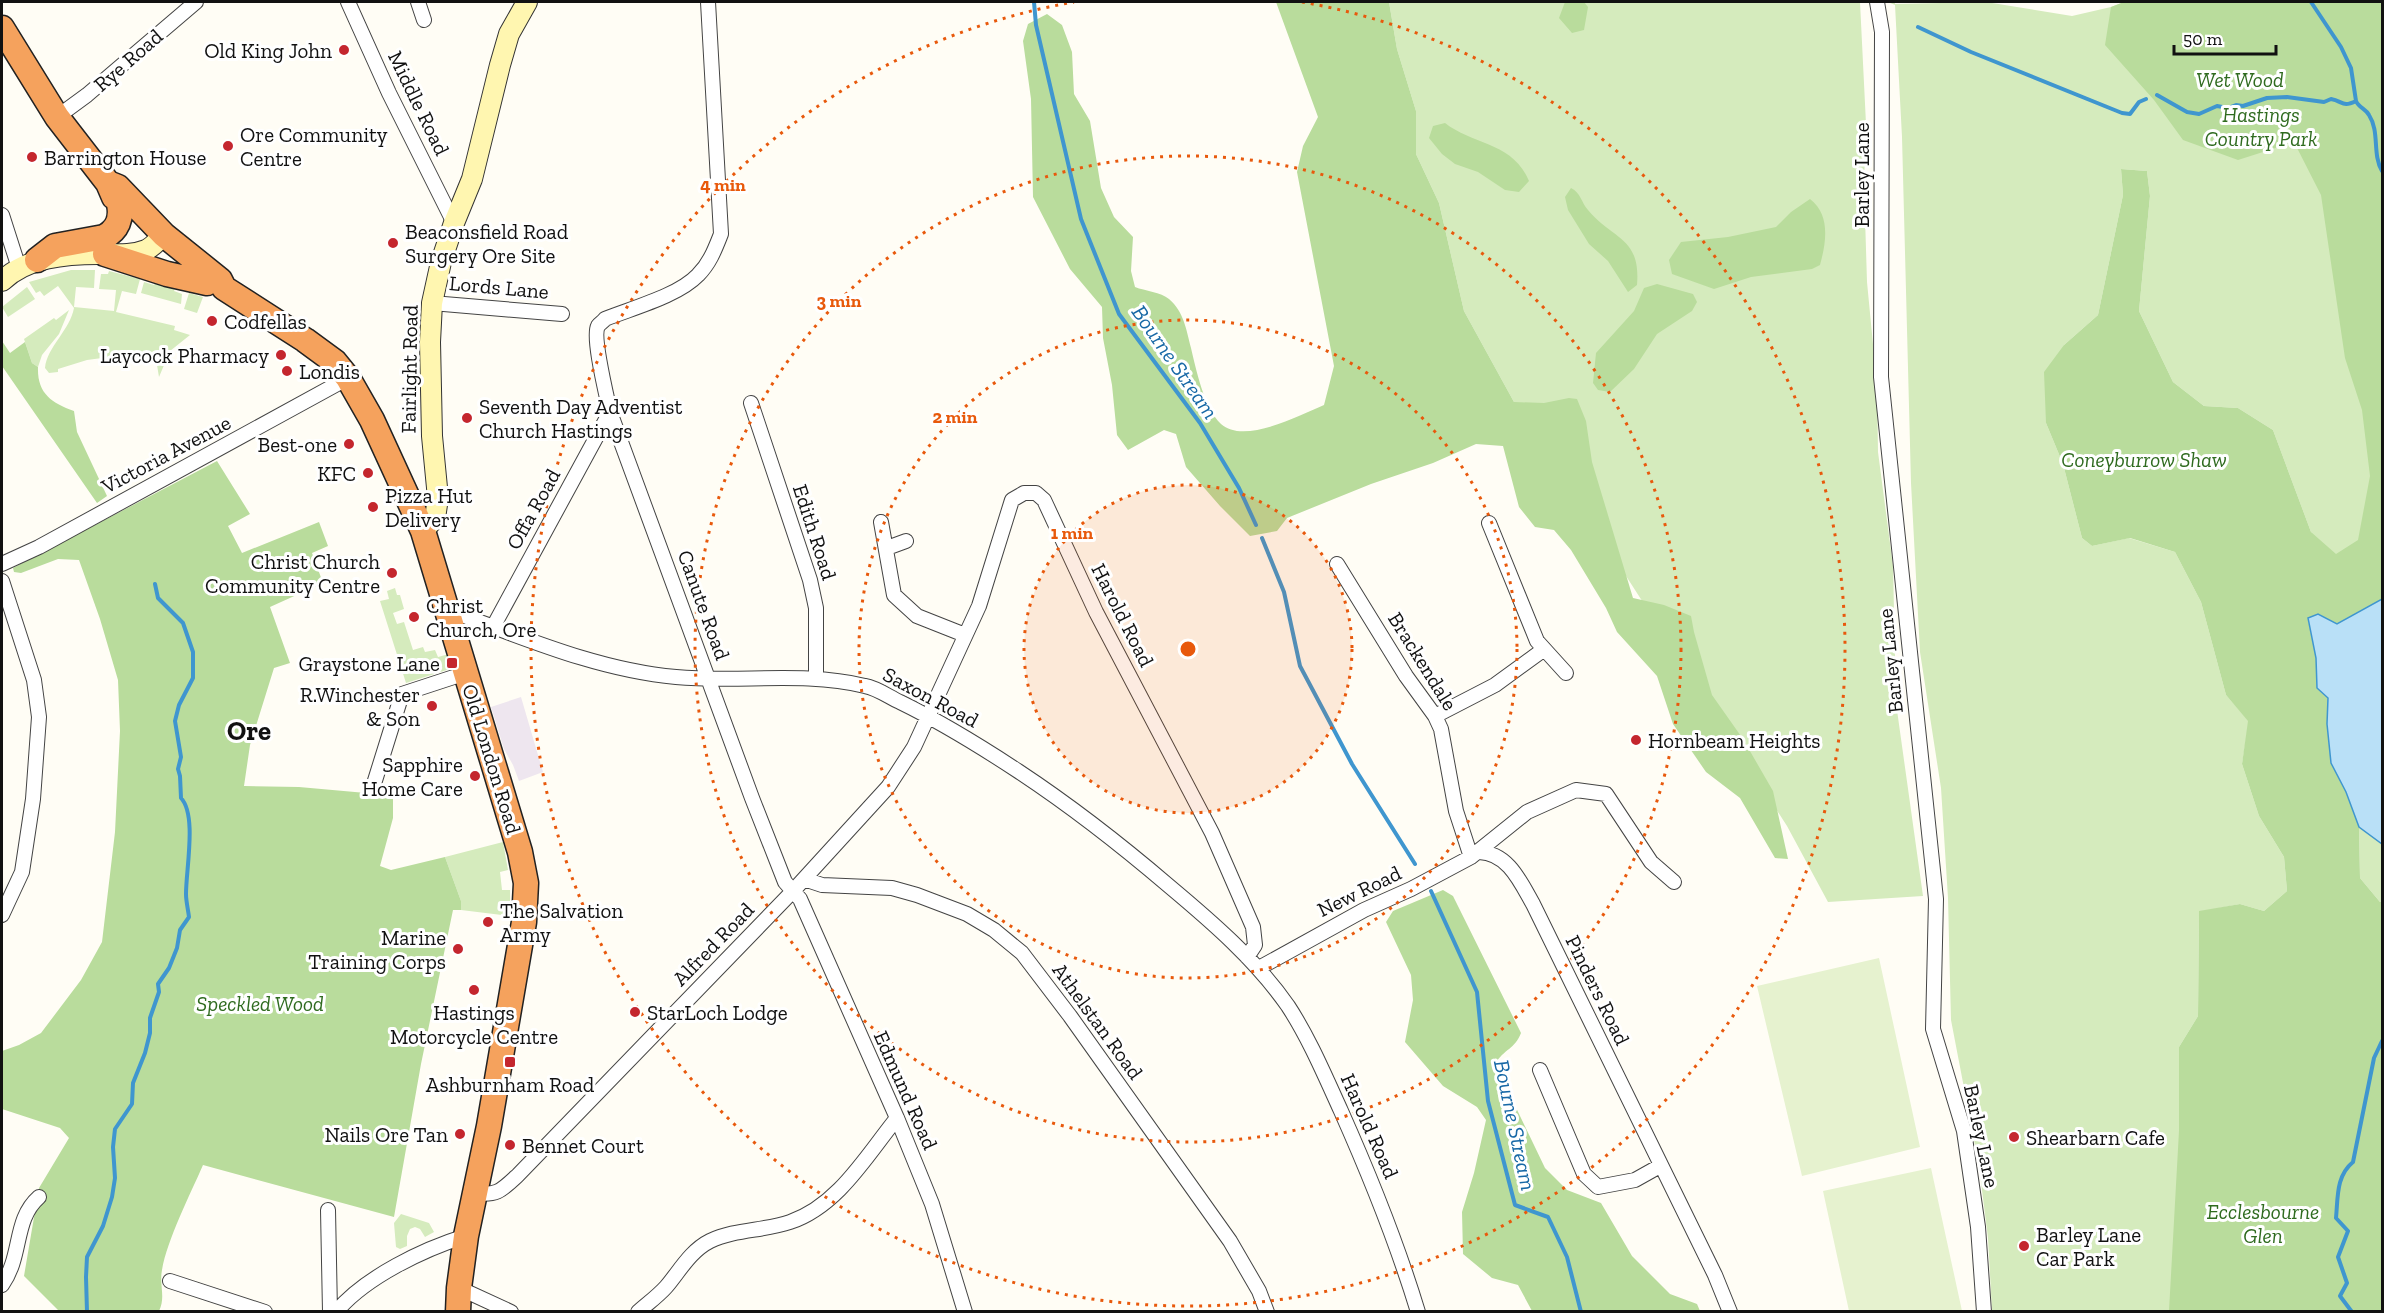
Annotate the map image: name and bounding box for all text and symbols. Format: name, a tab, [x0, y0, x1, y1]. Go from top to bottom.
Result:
scale bar	[2174, 18, 2276, 56]
street label: Rye Road	[89, 23, 168, 97]
text: 50 m	[2183, 28, 2223, 50]
place label: Old King John	[204, 38, 332, 63]
marker: Old King John	[337, 43, 351, 57]
street label: Middle Road	[383, 47, 455, 160]
park label: Wet Wood	[2196, 67, 2284, 92]
park label: Hastings Country Park	[2205, 102, 2317, 151]
place label: Ore Community Centre	[240, 122, 388, 171]
street label: Barley Lane	[1849, 122, 1874, 228]
marker: Ore Community Centre	[221, 139, 235, 153]
place label: Barrington House	[44, 145, 206, 170]
marker: Barrington House	[25, 150, 39, 164]
text: 4 min	[700, 174, 746, 196]
place label: Beaconsfield Road Surgery Ore Site	[405, 219, 569, 268]
marker: Beaconsfield Road Surgery Ore Site	[386, 236, 400, 250]
street label: Lords Lane	[448, 270, 550, 304]
text: 3 min	[817, 290, 862, 312]
water label: Bourne Stream	[1126, 300, 1224, 424]
street label: Fairlight Road	[395, 304, 423, 434]
place label: Codfellas	[224, 309, 307, 334]
marker: Codfellas	[205, 314, 219, 328]
place label: Laycock Pharmacy	[100, 343, 269, 368]
marker: Laycock Pharmacy	[274, 348, 288, 362]
place label: Londis	[299, 359, 360, 384]
marker: Londis	[280, 364, 294, 378]
place label: Seventh Day Adventist Church Hastings	[479, 394, 683, 443]
text: 2 min	[933, 406, 978, 428]
street label: Victoria Avenue	[96, 409, 235, 499]
marker: Seventh Day Adventist Church Hastings	[460, 411, 474, 425]
place label: Best-one	[257, 432, 337, 457]
marker: Best-one	[342, 437, 356, 451]
park label: Coneyburrow Shaw	[2061, 447, 2227, 472]
place label: KFC	[317, 461, 356, 486]
street label: Offa Road	[501, 464, 566, 554]
marker: KFC	[361, 466, 375, 480]
street label: Edith Road	[788, 481, 842, 583]
place label: Pizza Hut Delivery	[385, 483, 473, 532]
marker: Pizza Hut Delivery	[366, 500, 380, 514]
text: 1 min	[1051, 522, 1094, 544]
street label: Canute Road	[673, 547, 736, 664]
place label: Christ Church Community Centre	[205, 549, 380, 598]
street label: Harold Road	[1086, 559, 1160, 671]
marker: Christ Church Community Centre	[385, 566, 399, 580]
place label: Christ Church, Ore	[426, 593, 537, 642]
street label: Brackendale	[1383, 607, 1463, 715]
street label: Barley Lane	[1872, 607, 1908, 715]
marker: Christ Church, Ore	[407, 610, 421, 624]
centre of rings	[1178, 639, 1198, 659]
place label: Graystone Lane	[299, 651, 440, 676]
marker: Graystone Lane	[445, 656, 459, 670]
street label: Saxon Road	[879, 661, 983, 733]
street label: Old London Road	[457, 681, 527, 837]
place label: R.Winchester & Son	[300, 682, 420, 731]
marker: R.Winchester & Son	[425, 699, 439, 713]
district label: Ore	[227, 715, 271, 747]
place label: Hornbeam Heights	[1648, 728, 1821, 753]
marker: Hornbeam Heights	[1629, 733, 1643, 747]
place label: Sapphire Home Care	[362, 752, 463, 801]
marker: Sapphire Home Care	[468, 769, 482, 783]
street label: New Road	[1313, 860, 1405, 922]
street label: Alfred Road	[667, 897, 759, 991]
place label: The Salvation Army	[500, 898, 623, 947]
marker: The Salvation Army	[481, 915, 495, 929]
place label: Marine Training Corps	[308, 925, 446, 974]
street label: Pinders Road	[1561, 931, 1636, 1050]
marker: Marine Training Corps	[451, 942, 465, 956]
street label: Athelstan Road	[1047, 958, 1149, 1084]
marker: Hastings Motorcycle Centre	[467, 983, 481, 997]
park label: Speckled Wood	[196, 991, 324, 1016]
place label: Hastings Motorcycle Centre	[390, 1000, 558, 1049]
place label: StarLoch Lodge	[647, 1000, 788, 1025]
marker: StarLoch Lodge	[628, 1005, 642, 1019]
street label: Edmund Road	[869, 1027, 943, 1154]
marker: Ashburnham Road	[503, 1055, 517, 1069]
water label: Bourne Stream	[1488, 1057, 1542, 1193]
street label: Harold Road	[1336, 1070, 1404, 1183]
place label: Ashburnham Road	[426, 1072, 595, 1097]
street label: Barley Lane	[1959, 1082, 2005, 1190]
place label: Nails Ore Tan	[324, 1122, 448, 1147]
place label: Shearbarn Cafe	[2026, 1125, 2165, 1150]
marker: Nails Ore Tan	[453, 1127, 467, 1141]
marker: Shearbarn Cafe	[2007, 1130, 2021, 1144]
place label: Bennet Court	[522, 1133, 644, 1158]
marker: Bennet Court	[503, 1138, 517, 1152]
park label: Ecclesbourne Glen	[2207, 1199, 2319, 1248]
place label: Barley Lane Car Park	[2036, 1222, 2141, 1271]
marker: Barley Lane Car Park	[2017, 1239, 2031, 1253]

